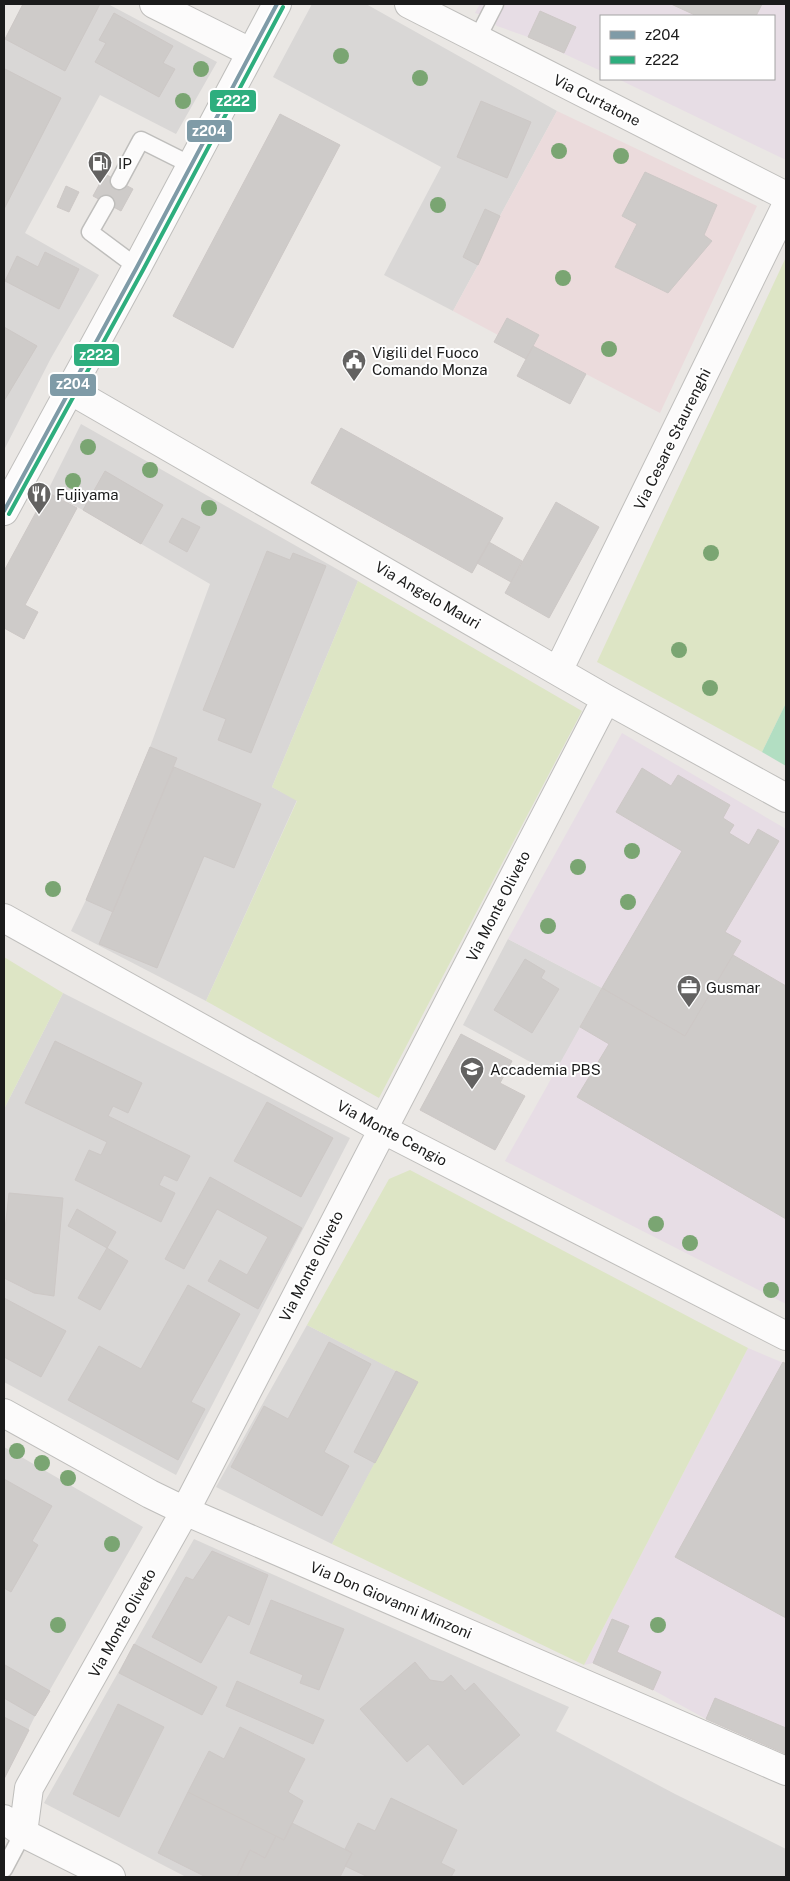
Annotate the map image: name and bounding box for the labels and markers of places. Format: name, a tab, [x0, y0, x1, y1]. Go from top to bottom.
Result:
fuel station icon: IP	[87, 150, 113, 184]
place label: IP	[118, 155, 132, 172]
place label: Vigili del Fuoco Comando Monza	[372, 344, 488, 378]
public building icon: Vigili del Fuoco Comando Monza	[341, 348, 367, 382]
restaurant icon: Fujiyama	[26, 481, 52, 515]
place label: Fujiyama	[56, 486, 119, 503]
office icon: Gusmar	[676, 974, 702, 1008]
place label: Gusmar	[706, 979, 761, 996]
school or university icon: Accademia PBS	[459, 1056, 485, 1090]
place label: Accademia PBS	[490, 1061, 601, 1078]

